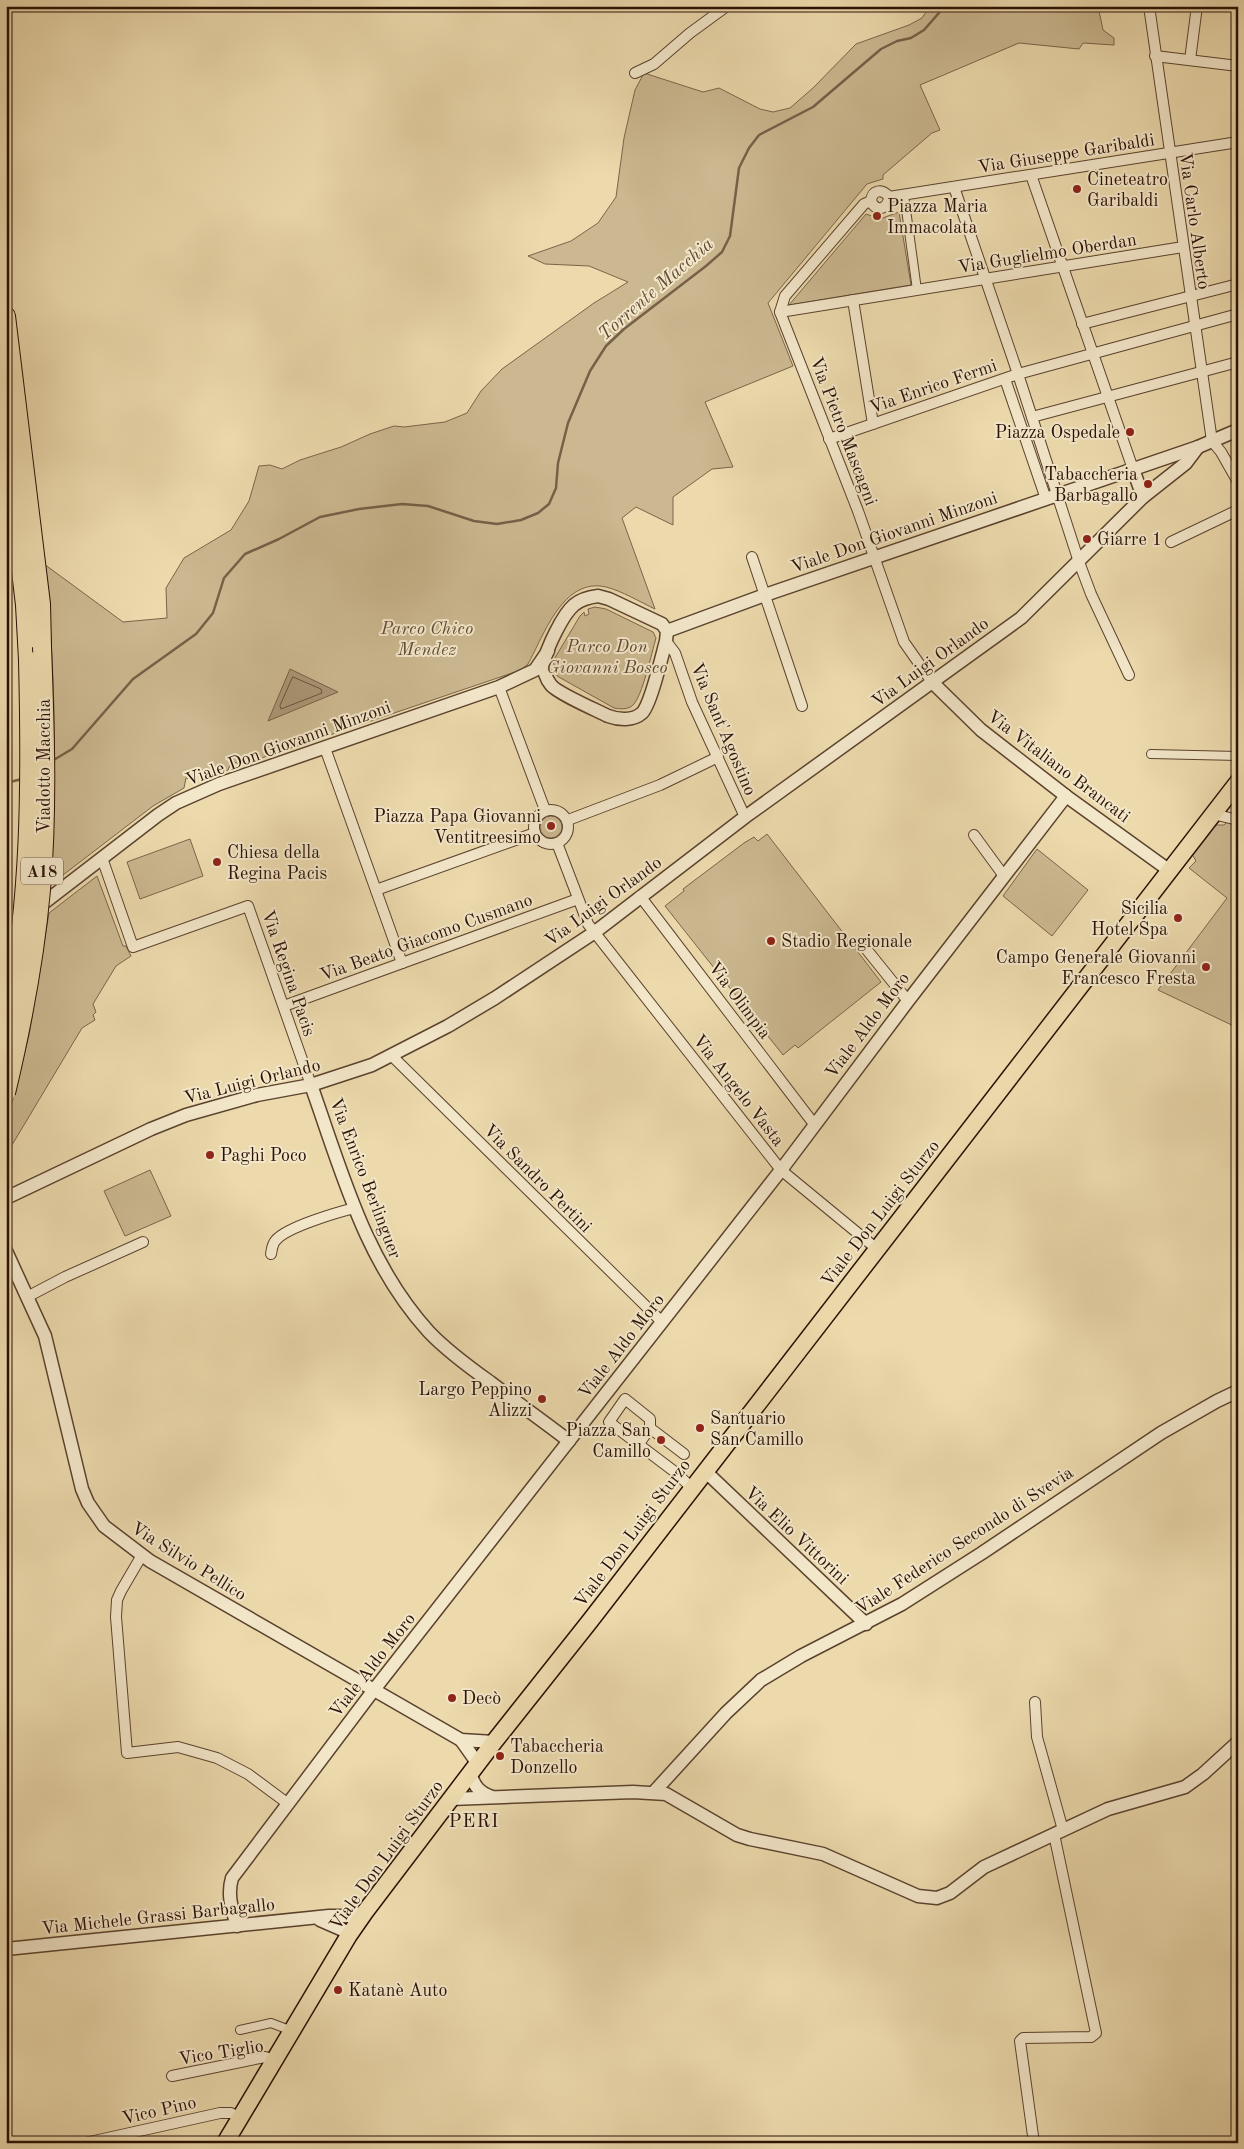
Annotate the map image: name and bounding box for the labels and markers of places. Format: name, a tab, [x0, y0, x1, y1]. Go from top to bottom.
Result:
place label: Cineteatro Garibaldi	[1087, 171, 1168, 210]
marker: Cineteatro Garibaldi	[1071, 183, 1083, 195]
place label: Piazza Maria Immacolata	[887, 198, 988, 237]
marker: Piazza Maria Immacolata	[871, 210, 883, 222]
place label: Piazza Ospedale	[995, 424, 1120, 442]
marker: Piazza Ospedale	[1124, 426, 1136, 438]
place label: Tabaccheria Barbagallo	[1044, 466, 1138, 505]
marker: Tabaccheria Barbagallo	[1142, 478, 1154, 490]
place label: Giarre 1	[1097, 531, 1162, 549]
marker: Giarre 1	[1081, 533, 1093, 545]
place label: Piazza Papa Giovanni Ventitreesimo	[373, 808, 541, 847]
marker: Piazza Papa Giovanni Ventitreesimo	[545, 820, 557, 832]
place label: Chiesa della Regina Pacis	[227, 844, 327, 883]
marker: Chiesa della Regina Pacis	[211, 856, 223, 868]
place label: Sicilia Hotel Spa	[1091, 900, 1168, 939]
marker: Sicilia Hotel Spa	[1172, 912, 1184, 924]
place label: Stadio Regionale	[781, 933, 912, 951]
marker: Stadio Regionale	[765, 935, 777, 947]
place label: Campo Generale Giovanni Francesco Fresta	[996, 949, 1196, 988]
marker: Campo Generale Giovanni Francesco Fresta	[1200, 961, 1212, 973]
place label: Paghi Poco	[220, 1147, 307, 1165]
marker: Paghi Poco	[204, 1149, 216, 1161]
place label: Largo Peppino Alizzi	[418, 1381, 532, 1420]
marker: Largo Peppino Alizzi	[536, 1393, 548, 1405]
place label: Santuario San Camillo	[710, 1410, 804, 1449]
place label: Piazza San Camillo	[565, 1422, 651, 1461]
marker: Santuario San Camillo	[694, 1422, 706, 1434]
marker: Piazza San Camillo	[655, 1434, 667, 1446]
place label: Decò	[462, 1690, 501, 1708]
marker: Decò	[446, 1692, 458, 1704]
place label: Tabaccheria Donzello	[510, 1738, 604, 1777]
marker: Tabaccheria Donzello	[494, 1750, 506, 1762]
place label: Katanè Auto	[348, 1982, 447, 2000]
marker: Katanè Auto	[332, 1984, 344, 1996]

